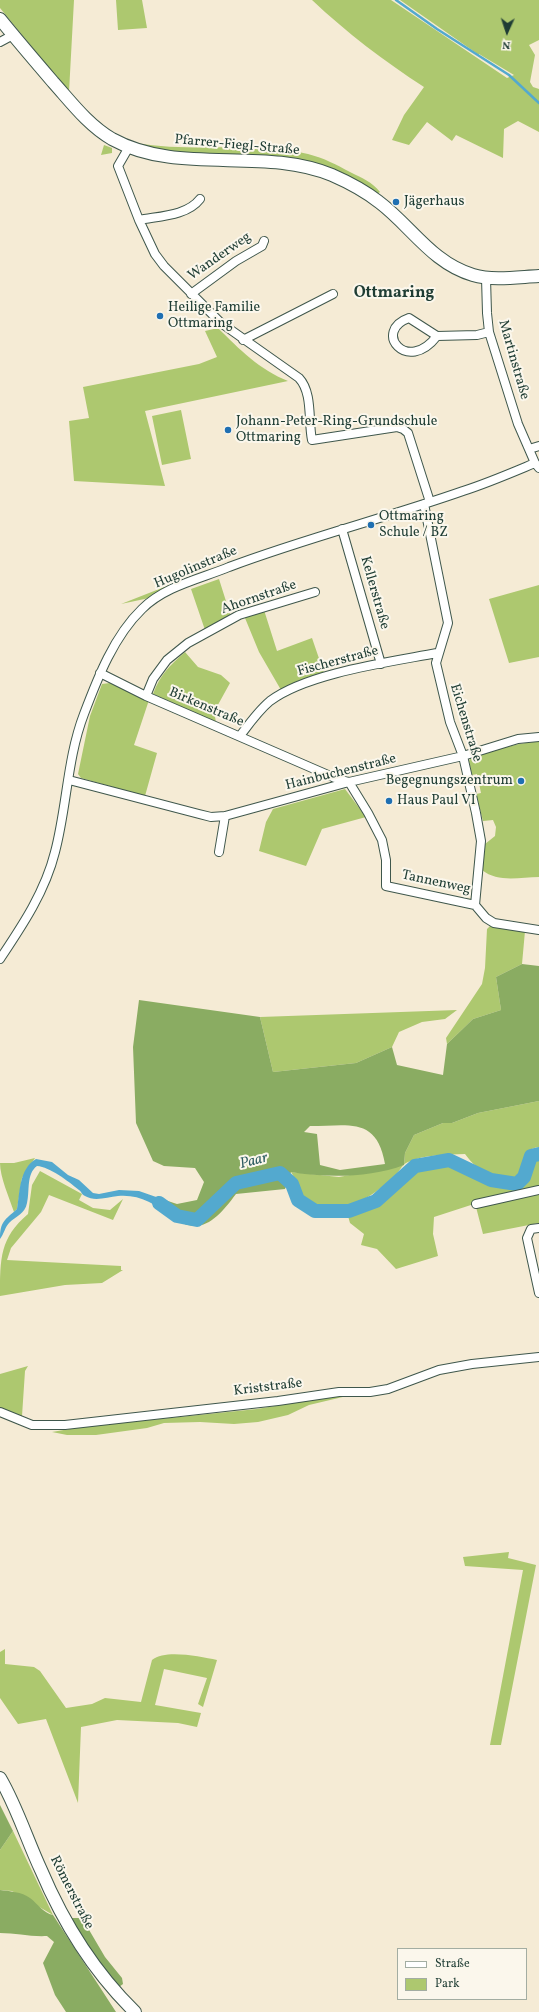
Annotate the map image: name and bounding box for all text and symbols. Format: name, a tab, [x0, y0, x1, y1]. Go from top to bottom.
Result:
north arrow	[487, 12, 527, 52]
text: N	[502, 37, 511, 52]
street label: Pfarrer-Fiegl-Straße	[174, 132, 300, 160]
place label: Jägerhaus	[404, 194, 464, 210]
marker: Jägerhaus	[391, 197, 401, 207]
street label: Wanderweg	[185, 229, 255, 285]
district label: Ottmaring	[354, 284, 434, 304]
place label: Heilige Familie Ottmaring	[168, 300, 260, 332]
marker: Heilige Familie Ottmaring	[155, 311, 165, 321]
street label: Martinstraße	[494, 318, 532, 402]
place label: Johann-Peter-Ring-Grundschule Ottmaring	[236, 414, 437, 446]
marker: Johann-Peter-Ring-Grundschule Ottmaring	[223, 425, 233, 435]
place label: Ottmaring Schule / BZ	[379, 509, 448, 542]
marker: Ottmaring Schule / BZ	[366, 520, 376, 530]
street label: Hugolinstraße	[152, 543, 240, 593]
street label: Kellerstraße	[356, 555, 392, 631]
street label: Ahornstraße	[219, 577, 299, 619]
street label: Fischerstraße	[296, 643, 380, 681]
street label: Eichenstraße	[445, 682, 485, 764]
street label: Birkenstraße	[166, 685, 246, 731]
street label: Hainbuchenstraße	[284, 751, 398, 795]
place label: Begegnungszentrum	[386, 773, 513, 789]
marker: Begegnungszentrum	[516, 776, 526, 786]
place label: Haus Paul VI	[397, 793, 476, 809]
marker: Haus Paul VI	[384, 796, 394, 806]
street label: Tannenweg	[400, 868, 472, 898]
water label: Paar	[238, 1150, 270, 1174]
street label: Kriststraße	[233, 1375, 303, 1401]
street label: Römerstraße	[45, 1853, 97, 1933]
legend	[397, 1948, 527, 2000]
text: Straße	[435, 1956, 470, 1972]
text: Park	[435, 1976, 460, 1992]

